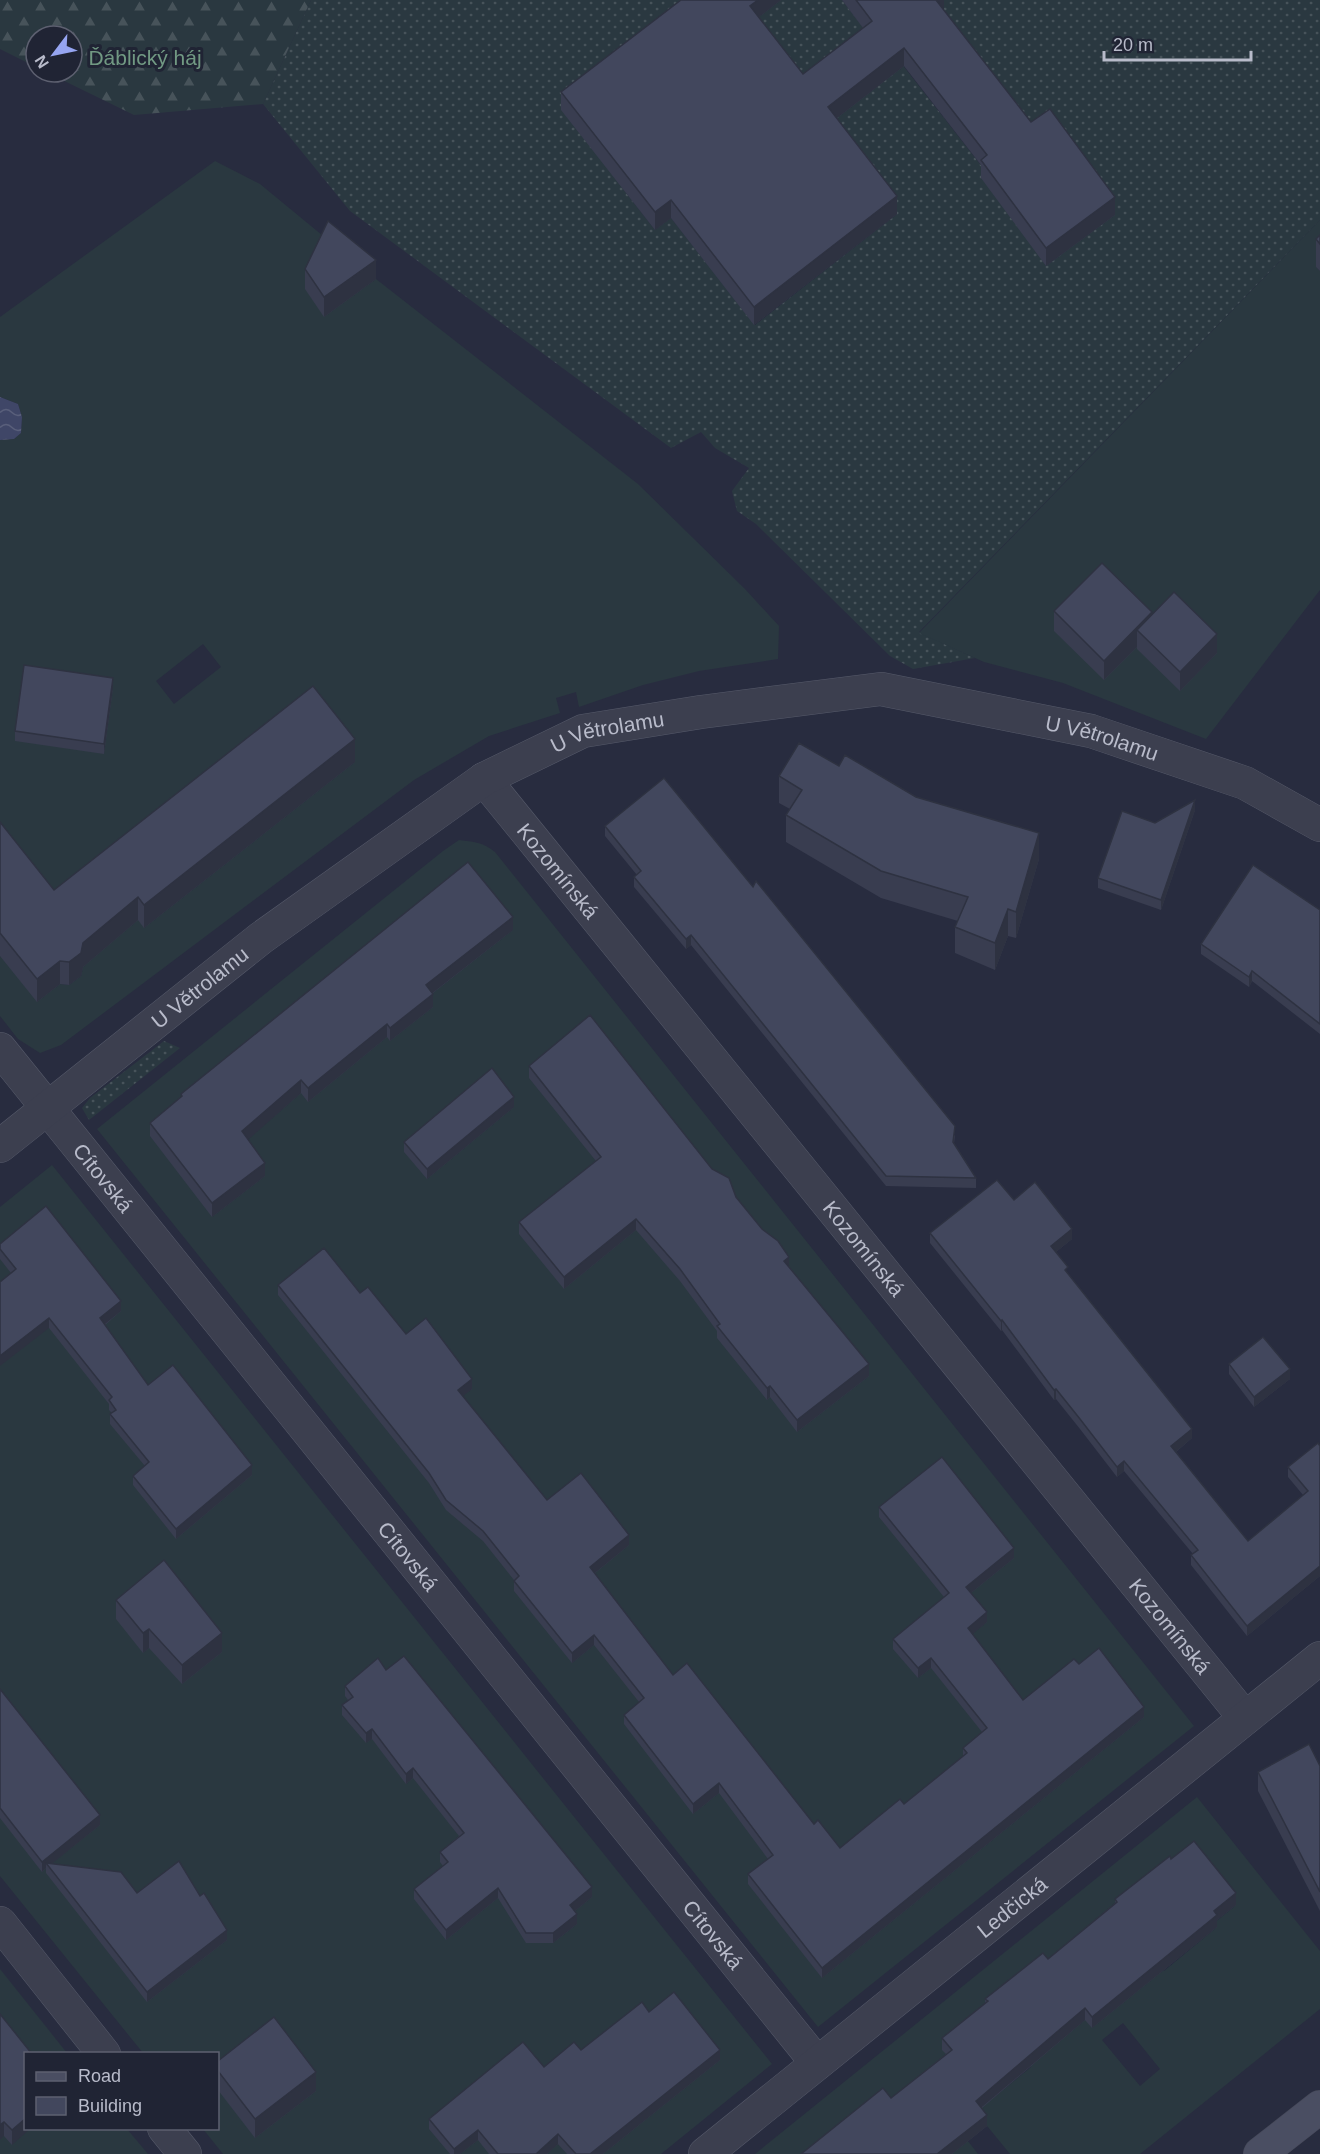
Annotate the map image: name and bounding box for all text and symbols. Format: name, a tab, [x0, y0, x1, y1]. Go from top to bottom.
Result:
north arrow	[24, 24, 84, 84]
scale bar	[1104, 24, 1251, 62]
text: 20 m	[1113, 35, 1153, 55]
park label: Ďáblický háj	[88, 46, 202, 69]
text: N	[31, 52, 52, 71]
street label: U Větrolamu	[546, 707, 666, 757]
street label: U Větrolamu	[1043, 711, 1162, 764]
street label: Kozomínská	[513, 819, 604, 923]
street label: U Větrolamu	[147, 942, 252, 1032]
street label: Cítovská	[69, 1138, 138, 1217]
street label: Kozomínská	[819, 1196, 910, 1301]
street label: Cítovská	[374, 1517, 443, 1595]
street label: Kozomínská	[1125, 1574, 1216, 1678]
street label: Ledčická	[972, 1871, 1051, 1942]
street label: Cítovská	[679, 1895, 748, 1974]
legend	[24, 2052, 219, 2130]
text: Road	[78, 2066, 121, 2086]
text: Building	[78, 2096, 142, 2116]

